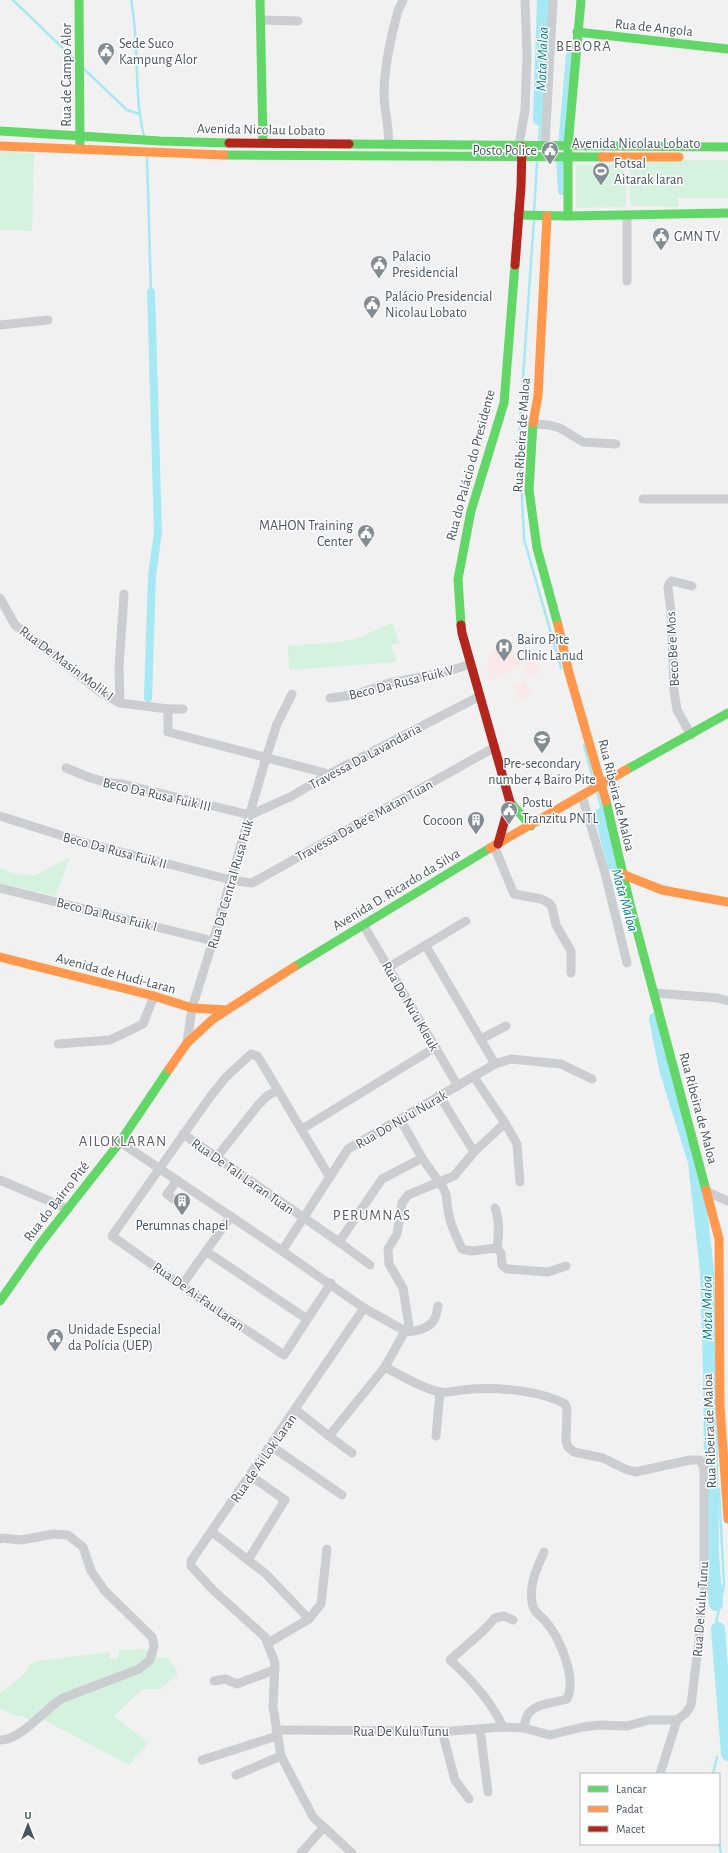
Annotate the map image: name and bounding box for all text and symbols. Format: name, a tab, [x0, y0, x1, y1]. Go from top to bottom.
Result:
street label: Rua de Angola	[614, 17, 694, 39]
street label: Rua de Campo Alor	[60, 23, 74, 127]
water label: Mota Maloa	[534, 26, 551, 92]
place label: Sede Suco Kampung Alor	[119, 37, 198, 67]
district label: BEBORA	[556, 39, 612, 54]
public building icon: Sede Suco Kampung Alor	[96, 41, 116, 66]
street label: Avenida Nicolau Lobato	[197, 122, 325, 138]
street label: Avenida Nicolau Lobato	[572, 137, 700, 151]
public building icon: Posto Police	[540, 140, 560, 165]
place label: Posto Police	[473, 144, 537, 158]
place label: Fotsal Aitarak laran	[614, 157, 684, 187]
sports icon: Fotsal Aitarak laran	[591, 161, 611, 186]
public building icon: GMN TV	[651, 226, 671, 251]
place label: GMN TV	[674, 230, 720, 244]
place label: Palacio Presidencial	[392, 250, 458, 280]
public building icon: Palacio Presidencial	[369, 254, 389, 279]
place label: Palácio Presidencial Nicolau Lobato	[385, 290, 493, 320]
public building icon: Palácio Presidencial Nicolau Lobato	[362, 294, 382, 319]
street label: Rua Ribeira de Maloa	[511, 377, 533, 493]
street label: Rua do Palácio do Presidente	[444, 388, 498, 542]
place label: MAHON Training Center	[259, 519, 353, 549]
public building icon: MAHON Training Center	[356, 523, 376, 548]
street label: Beco Be'e Mos	[664, 611, 682, 687]
street label: Rua De Masin Molik I	[17, 624, 116, 704]
place label: Bairo Pite Clinic Lanud	[517, 633, 583, 663]
hospital icon: Bairo Pite Clinic Lanud	[494, 637, 514, 662]
street label: Beco Da Rusa Fuik V	[347, 663, 455, 703]
street label: Travessa Da Lavandaria	[307, 721, 424, 792]
school or university icon: Pre-secondary number 4 Bairo Pite	[532, 729, 552, 754]
street label: Rua Ribeira de Maloa	[595, 738, 637, 853]
place label: Pre-secondary number 4 Bairo Pite	[488, 757, 596, 787]
street label: Beco Da Rusa Fuik III	[101, 776, 212, 814]
street label: Travessa Da Be’e Matan Tuan	[294, 777, 435, 864]
place label: Postu Tranzitu PNTL	[522, 796, 598, 826]
public building icon: Postu Tranzitu PNTL	[499, 800, 519, 825]
building icon: Cocoon	[466, 810, 486, 835]
place label: Cocoon	[423, 814, 463, 828]
street label: Rua Da Central Rusa Fuik	[206, 817, 256, 951]
street label: Beco Da Rusa Fuik II	[61, 830, 168, 872]
street label: Avenida D. Ricardo da Silva	[330, 846, 463, 933]
water label: Mota Maloa	[608, 867, 641, 933]
street label: Beco Da Rusa Fuik I	[55, 896, 159, 934]
street label: Avenida de Hudi-Laran	[54, 951, 177, 997]
street label: Rua Do Nu’u Kleuk	[379, 960, 442, 1054]
street label: Rua Ribeira de Maloa	[676, 1051, 720, 1166]
street label: Rua Do Nu’u Nurak	[353, 1088, 450, 1152]
district label: AILOKLARAN	[79, 1134, 167, 1149]
street label: Rua De Tali Laran Tuan	[189, 1136, 296, 1217]
street label: Rua do Bairro Pité	[21, 1159, 92, 1244]
building icon: Perumnas chapel	[172, 1191, 192, 1216]
district label: PERUMNAS	[333, 1208, 411, 1223]
place label: Perumnas chapel	[135, 1219, 229, 1233]
street label: Rua De Ai-Fau Laran	[150, 1260, 247, 1334]
water label: Mota Maloa	[699, 1275, 716, 1341]
place label: Unidade Especial da Polícia (UEP)	[68, 1323, 161, 1353]
public building icon: Unidade Especial da Polícia (UEP)	[45, 1327, 65, 1352]
street label: Rua Ribeira de Maloa	[701, 1373, 719, 1489]
street label: Rua de Ai Lok Laran	[228, 1412, 300, 1505]
street label: Rua De Kulu Tunu	[691, 1561, 711, 1657]
street label: Rua De Kulu Tunu	[353, 1725, 449, 1739]
legend	[580, 1773, 720, 1845]
text: Lancar	[616, 1783, 647, 1795]
text: Padat	[616, 1803, 643, 1815]
north arrow	[8, 1805, 48, 1845]
text: U	[24, 1810, 32, 1821]
text: Macet	[616, 1823, 645, 1835]

